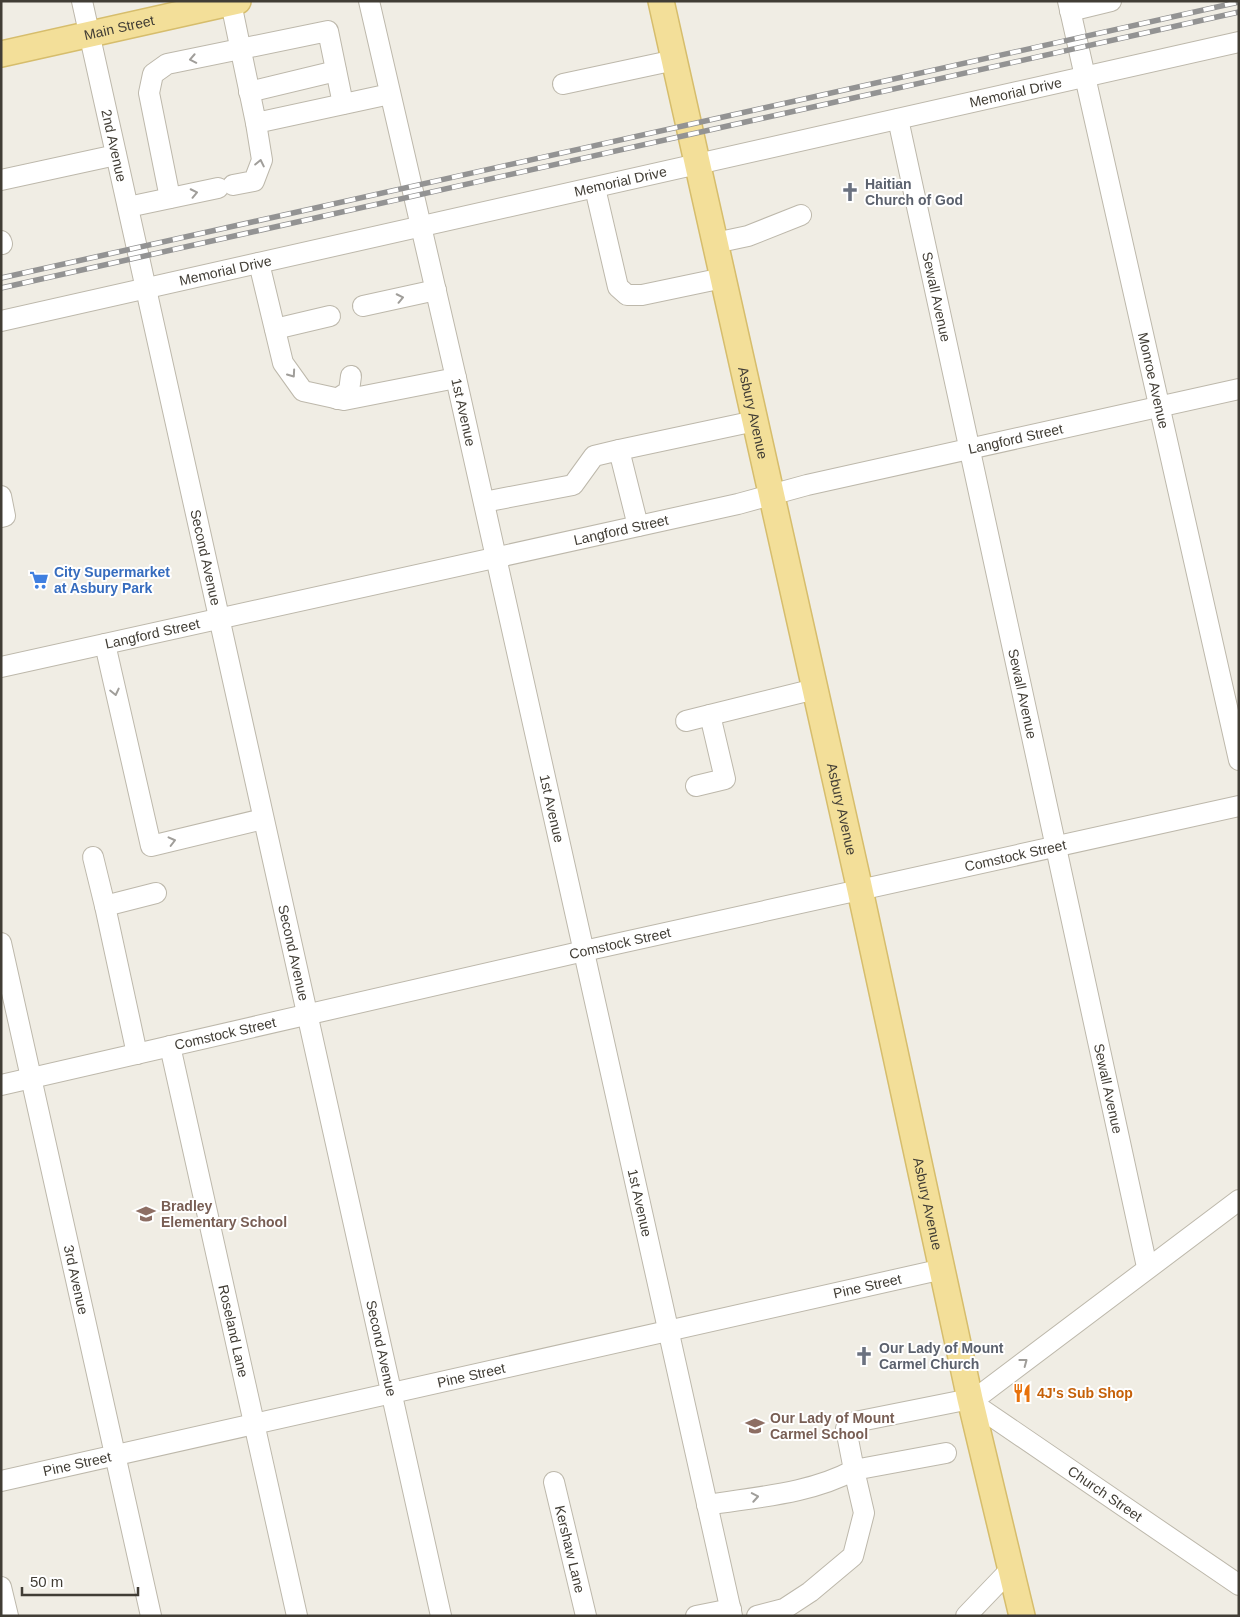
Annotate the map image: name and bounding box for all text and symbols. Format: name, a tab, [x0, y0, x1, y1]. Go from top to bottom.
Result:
street label: Main Street	[82, 12, 156, 43]
one-way arrow	[188, 53, 197, 64]
street label: Memorial Drive	[968, 74, 1063, 111]
street label: 2nd Avenue	[98, 108, 130, 183]
one-way arrow	[254, 158, 264, 167]
street label: Memorial Drive	[573, 163, 668, 200]
place label: Haitian Church of God	[865, 176, 963, 208]
church icon: Haitian Church of God	[839, 181, 861, 203]
one-way arrow	[190, 188, 199, 199]
street label: Sewall Avenue	[919, 250, 954, 344]
street label: Memorial Drive	[178, 252, 273, 289]
one-way arrow	[395, 293, 404, 304]
street label: Monroe Avenue	[1135, 331, 1172, 430]
street label: Asbury Avenue	[735, 365, 771, 461]
one-way arrow	[286, 368, 295, 378]
street label: 1st Avenue	[448, 377, 479, 448]
street label: Langford Street	[967, 420, 1065, 457]
street label: Second Avenue	[187, 508, 224, 607]
street label: Langford Street	[572, 512, 670, 548]
place label: City Supermarket at Asbury Park	[54, 564, 170, 596]
supermarket icon: City Supermarket at Asbury Park	[28, 569, 50, 591]
street label: Langford Street	[103, 615, 201, 652]
street label: Sewall Avenue	[1005, 647, 1040, 740]
one-way arrow	[109, 687, 120, 696]
street label: Asbury Avenue	[824, 761, 860, 857]
street label: 1st Avenue	[537, 773, 567, 844]
one-way arrow	[168, 836, 177, 847]
street label: Comstock Street	[963, 836, 1068, 875]
street label: Second Avenue	[275, 903, 312, 1003]
street label: Comstock Street	[568, 924, 672, 962]
street label: Comstock Street	[173, 1014, 278, 1053]
street label: Sewall Avenue	[1091, 1042, 1126, 1135]
street label: Asbury Avenue	[910, 1156, 946, 1252]
street label: 1st Avenue	[625, 1167, 655, 1238]
place label: Bradley Elementary School	[161, 1198, 287, 1230]
school or university icon: Bradley Elementary School	[135, 1203, 157, 1225]
street label: 3rd Avenue	[61, 1244, 92, 1316]
street label: Pine Street	[832, 1271, 903, 1301]
street label: Roseland Lane	[215, 1283, 252, 1379]
street label: Second Avenue	[363, 1299, 400, 1398]
place label: Our Lady of Mount Carmel Church	[879, 1340, 1004, 1372]
church icon: Our Lady of Mount Carmel Church	[853, 1345, 875, 1367]
one-way arrow	[1018, 1359, 1027, 1367]
street label: Pine Street	[436, 1360, 507, 1391]
restaurant icon: 4J's Sub Shop	[1011, 1382, 1033, 1404]
place label: 4J's Sub Shop	[1037, 1385, 1133, 1401]
place label: Our Lady of Mount Carmel School	[770, 1410, 895, 1442]
school or university icon: Our Lady of Mount Carmel School	[744, 1415, 766, 1437]
street label: Pine Street	[42, 1448, 113, 1479]
street label: Church Street	[1065, 1463, 1145, 1525]
one-way arrow	[750, 1492, 759, 1502]
street label: Kershaw Lane	[552, 1504, 588, 1595]
scale bar	[22, 1564, 139, 1596]
text: 50 m	[30, 1573, 63, 1590]

